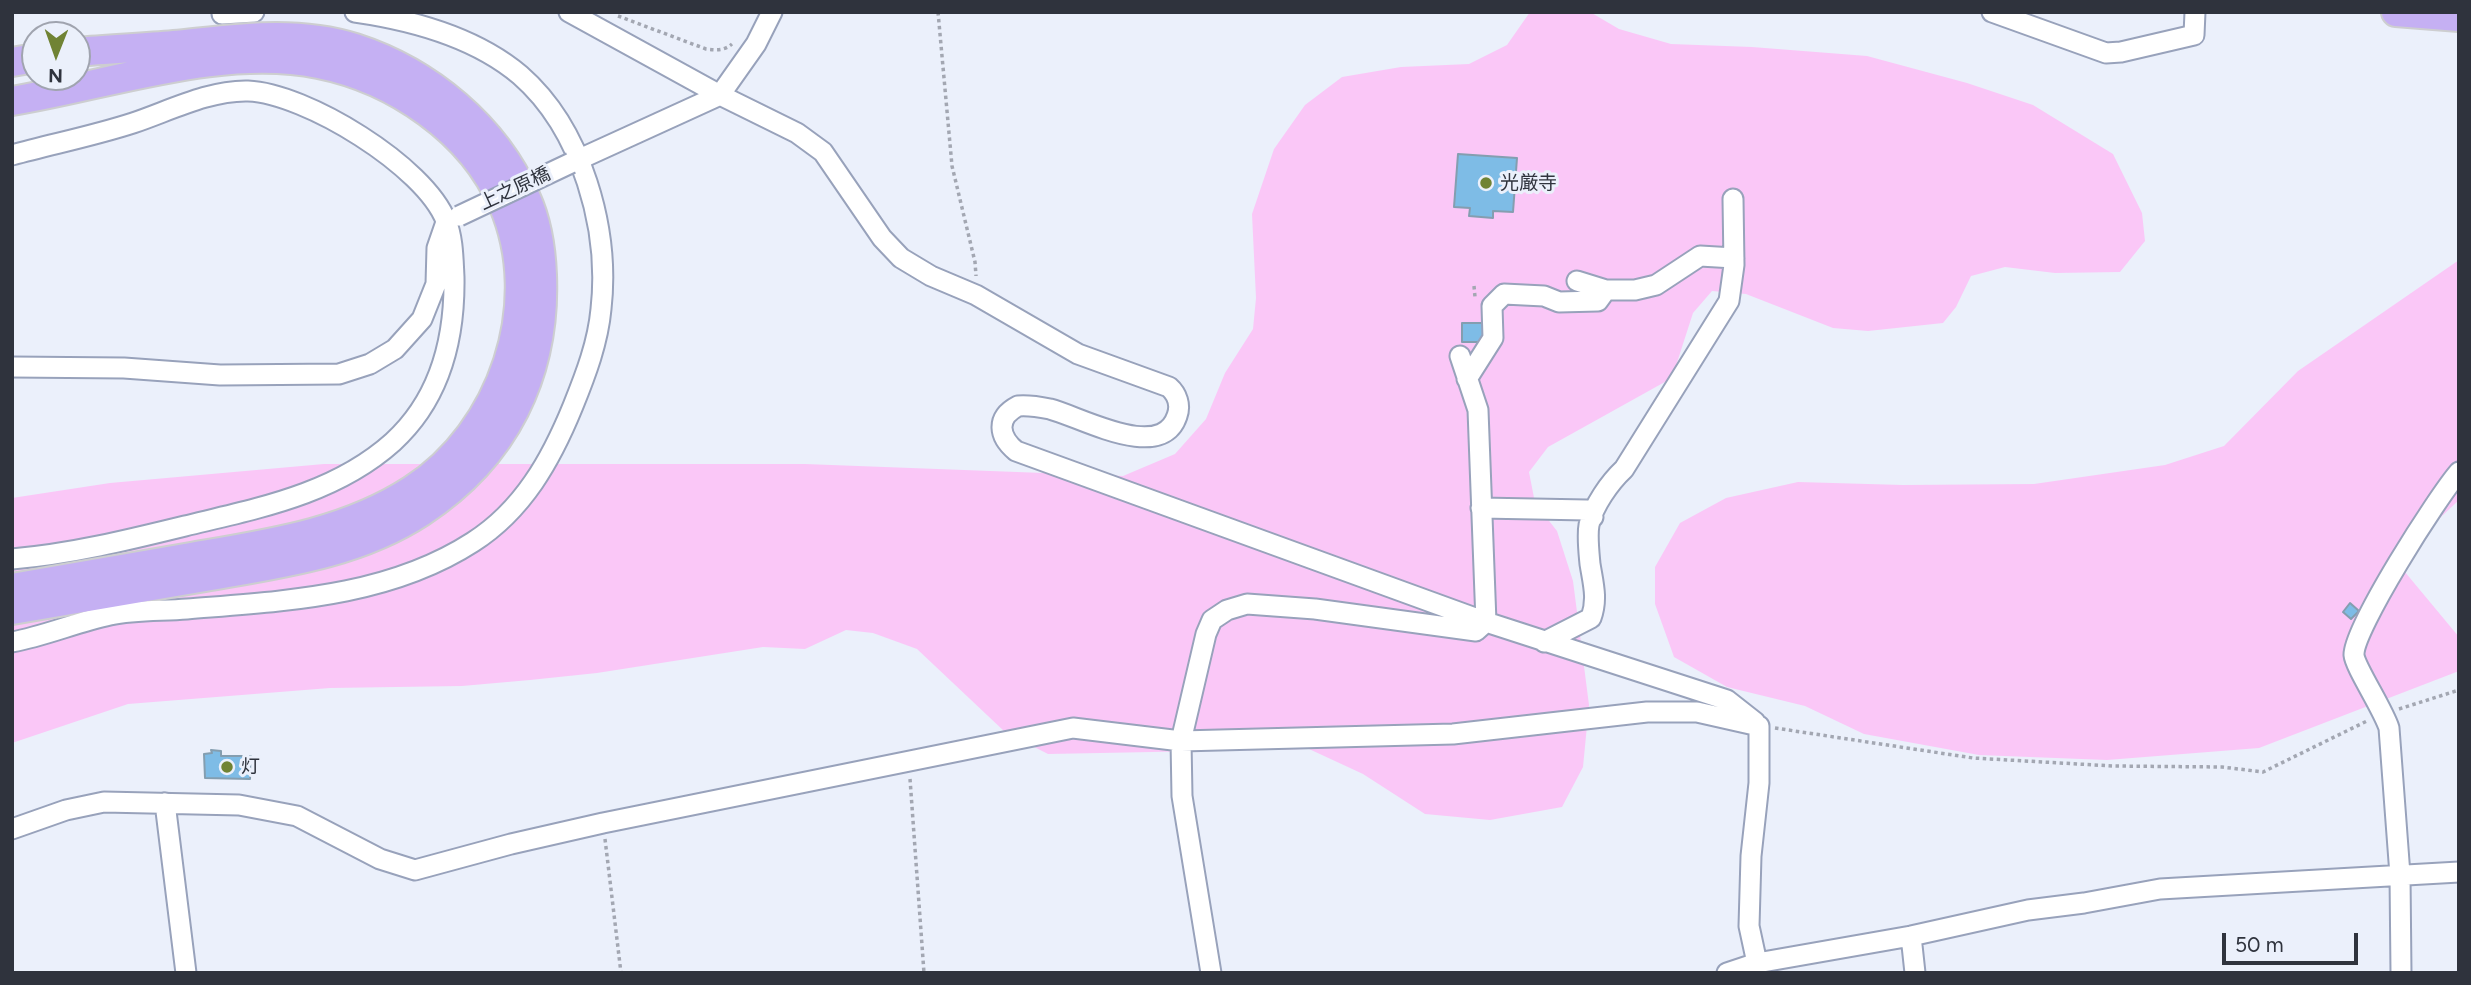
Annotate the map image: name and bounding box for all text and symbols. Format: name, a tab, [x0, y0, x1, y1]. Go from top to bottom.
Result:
north arrow	[21, 21, 91, 91]
text: N	[48, 64, 63, 87]
street label: 上之原橋	[476, 163, 554, 215]
place label: 光厳寺	[1500, 172, 1557, 194]
marker: 光厳寺	[1478, 175, 1494, 191]
place label: 灯	[241, 756, 260, 778]
marker: 灯	[219, 759, 235, 775]
scale bar	[2226, 918, 2362, 962]
text: 50 m	[2235, 932, 2284, 957]

